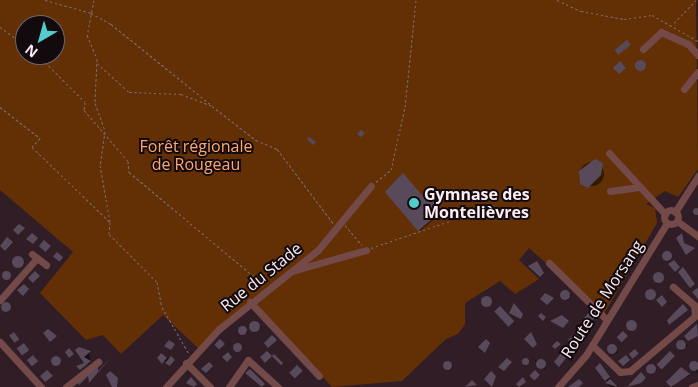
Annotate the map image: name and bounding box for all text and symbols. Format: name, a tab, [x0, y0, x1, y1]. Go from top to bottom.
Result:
north arrow	[15, 15, 65, 65]
text: N	[21, 40, 41, 62]
park label: Forêt régionale de Rougeau	[140, 136, 252, 174]
place label: Gymnase des Montelièvres	[424, 184, 530, 222]
marker: Gymnase des Montelièvres	[408, 197, 420, 209]
street label: Route de Morsang	[557, 236, 647, 362]
street label: Rue du Stade	[217, 238, 305, 316]

